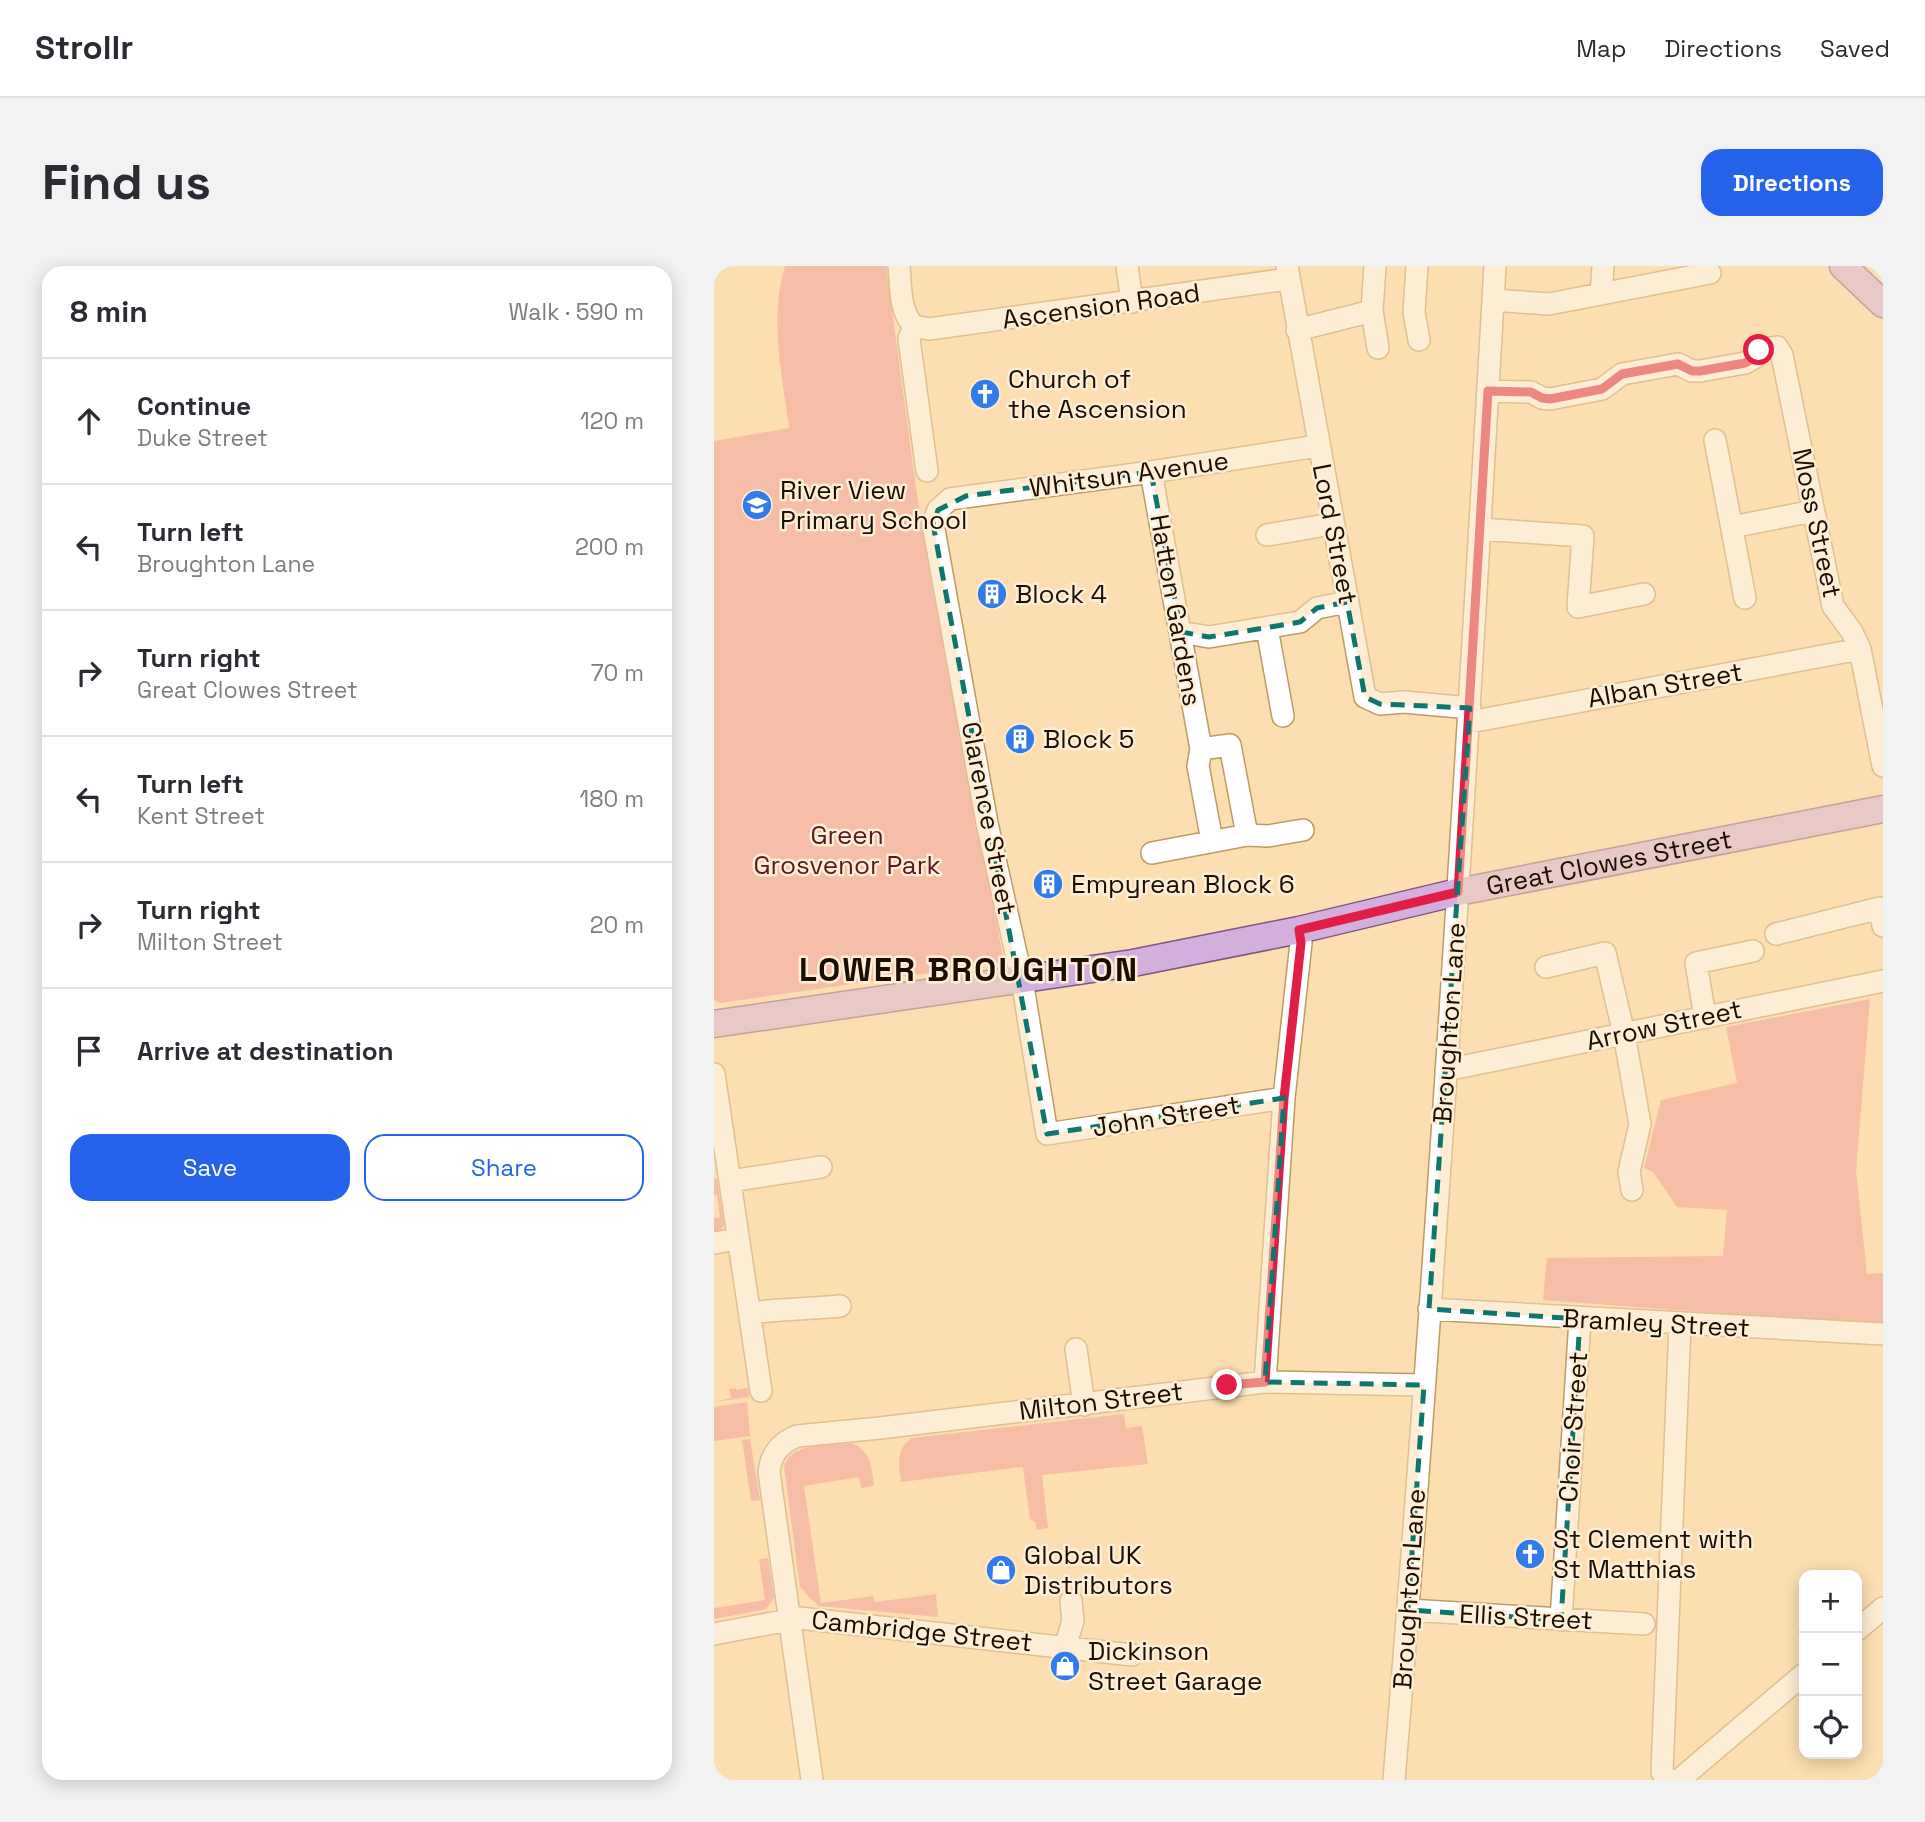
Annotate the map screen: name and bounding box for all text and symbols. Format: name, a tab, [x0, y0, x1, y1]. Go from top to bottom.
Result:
text: Strollr	[35, 27, 133, 69]
text: Map	[1576, 33, 1626, 64]
text: Directions	[1664, 33, 1782, 64]
text: Saved	[1820, 33, 1890, 64]
button: Directions	[1701, 149, 1883, 216]
text: Find us	[42, 151, 211, 213]
street label: Ascension Road	[1000, 275, 1202, 337]
text: 8 min	[70, 292, 148, 331]
text: Walk · 590 m	[508, 297, 644, 327]
route start	[1743, 334, 1774, 365]
place label: Church of the Ascension	[1008, 362, 1187, 426]
church icon: Church of the Ascension	[968, 377, 1002, 411]
text: Continue	[137, 389, 251, 423]
icon: ahead	[70, 402, 108, 440]
text: 120 m	[580, 406, 644, 436]
text: Duke Street	[137, 423, 268, 453]
street label: Whitsun Avenue	[1027, 443, 1231, 505]
street label: Moss Street	[1785, 445, 1849, 601]
street label: Lord Street	[1305, 461, 1365, 607]
place label: River View Primary School	[780, 473, 967, 537]
school or university icon: River View Primary School	[740, 488, 774, 522]
street label: Hatton Gardens	[1142, 511, 1210, 709]
text: Turn left	[137, 515, 244, 549]
icon: left	[70, 528, 108, 566]
text: 200 m	[575, 532, 644, 562]
text: Broughton Lane	[137, 549, 315, 579]
building icon: Block 4	[975, 577, 1009, 611]
place label: Block 4	[1015, 577, 1107, 611]
text: Turn right	[137, 641, 261, 675]
icon: right	[70, 654, 108, 692]
street label: Alban Street	[1585, 655, 1745, 715]
text: 70 m	[591, 658, 644, 688]
text: Great Clowes Street	[137, 675, 358, 705]
street label: Clarence Street	[954, 719, 1024, 917]
building icon: Block 5	[1003, 722, 1037, 756]
place label: Block 5	[1043, 722, 1134, 756]
text: Turn left	[137, 767, 244, 801]
icon: left	[70, 780, 108, 818]
text: 180 m	[580, 784, 644, 814]
text: Kent Street	[137, 801, 265, 831]
park label: Green Grosvenor Park	[753, 818, 941, 882]
street label: Great Clowes Street	[1483, 822, 1735, 903]
building icon: Empyrean Block 6	[1031, 867, 1065, 901]
place label: Empyrean Block 6	[1071, 867, 1295, 901]
text: Turn right	[137, 893, 261, 927]
icon: right	[70, 906, 108, 944]
text: 20 m	[590, 910, 644, 940]
street label: Broughton Lane	[1425, 921, 1473, 1125]
text: Milton Street	[137, 927, 283, 957]
district label: LOWER BROUGHTON	[799, 949, 1139, 991]
street label: Arrow Street	[1583, 992, 1745, 1058]
icon: arrive	[70, 1032, 108, 1070]
text: Arrive at destination	[137, 1034, 394, 1068]
street label: John Street	[1090, 1088, 1242, 1144]
button: Save	[70, 1134, 350, 1201]
button: Share	[364, 1134, 644, 1201]
street label: Bramley Street	[1561, 1301, 1751, 1345]
street label: Choir Street	[1551, 1350, 1595, 1504]
route end	[1211, 1369, 1242, 1400]
street label: Milton Street	[1017, 1374, 1185, 1428]
street label: Broughton Lane	[1385, 1487, 1433, 1691]
place label: St Clement with St Matthias	[1553, 1522, 1753, 1586]
church icon: St Clement with St Matthias	[1513, 1537, 1547, 1571]
place label: Global UK Distributors	[1024, 1538, 1173, 1602]
shop icon: Global UK Distributors	[984, 1553, 1018, 1587]
map controls	[1799, 1570, 1862, 1759]
button: +	[1799, 1570, 1862, 1633]
street label: Ellis Street	[1458, 1597, 1594, 1637]
street label: Cambridge Street	[810, 1602, 1034, 1660]
button: −	[1799, 1633, 1862, 1696]
place label: Dickinson Street Garage	[1088, 1634, 1262, 1698]
shop icon: Dickinson Street Garage	[1048, 1649, 1082, 1683]
button: locate	[1799, 1696, 1862, 1759]

